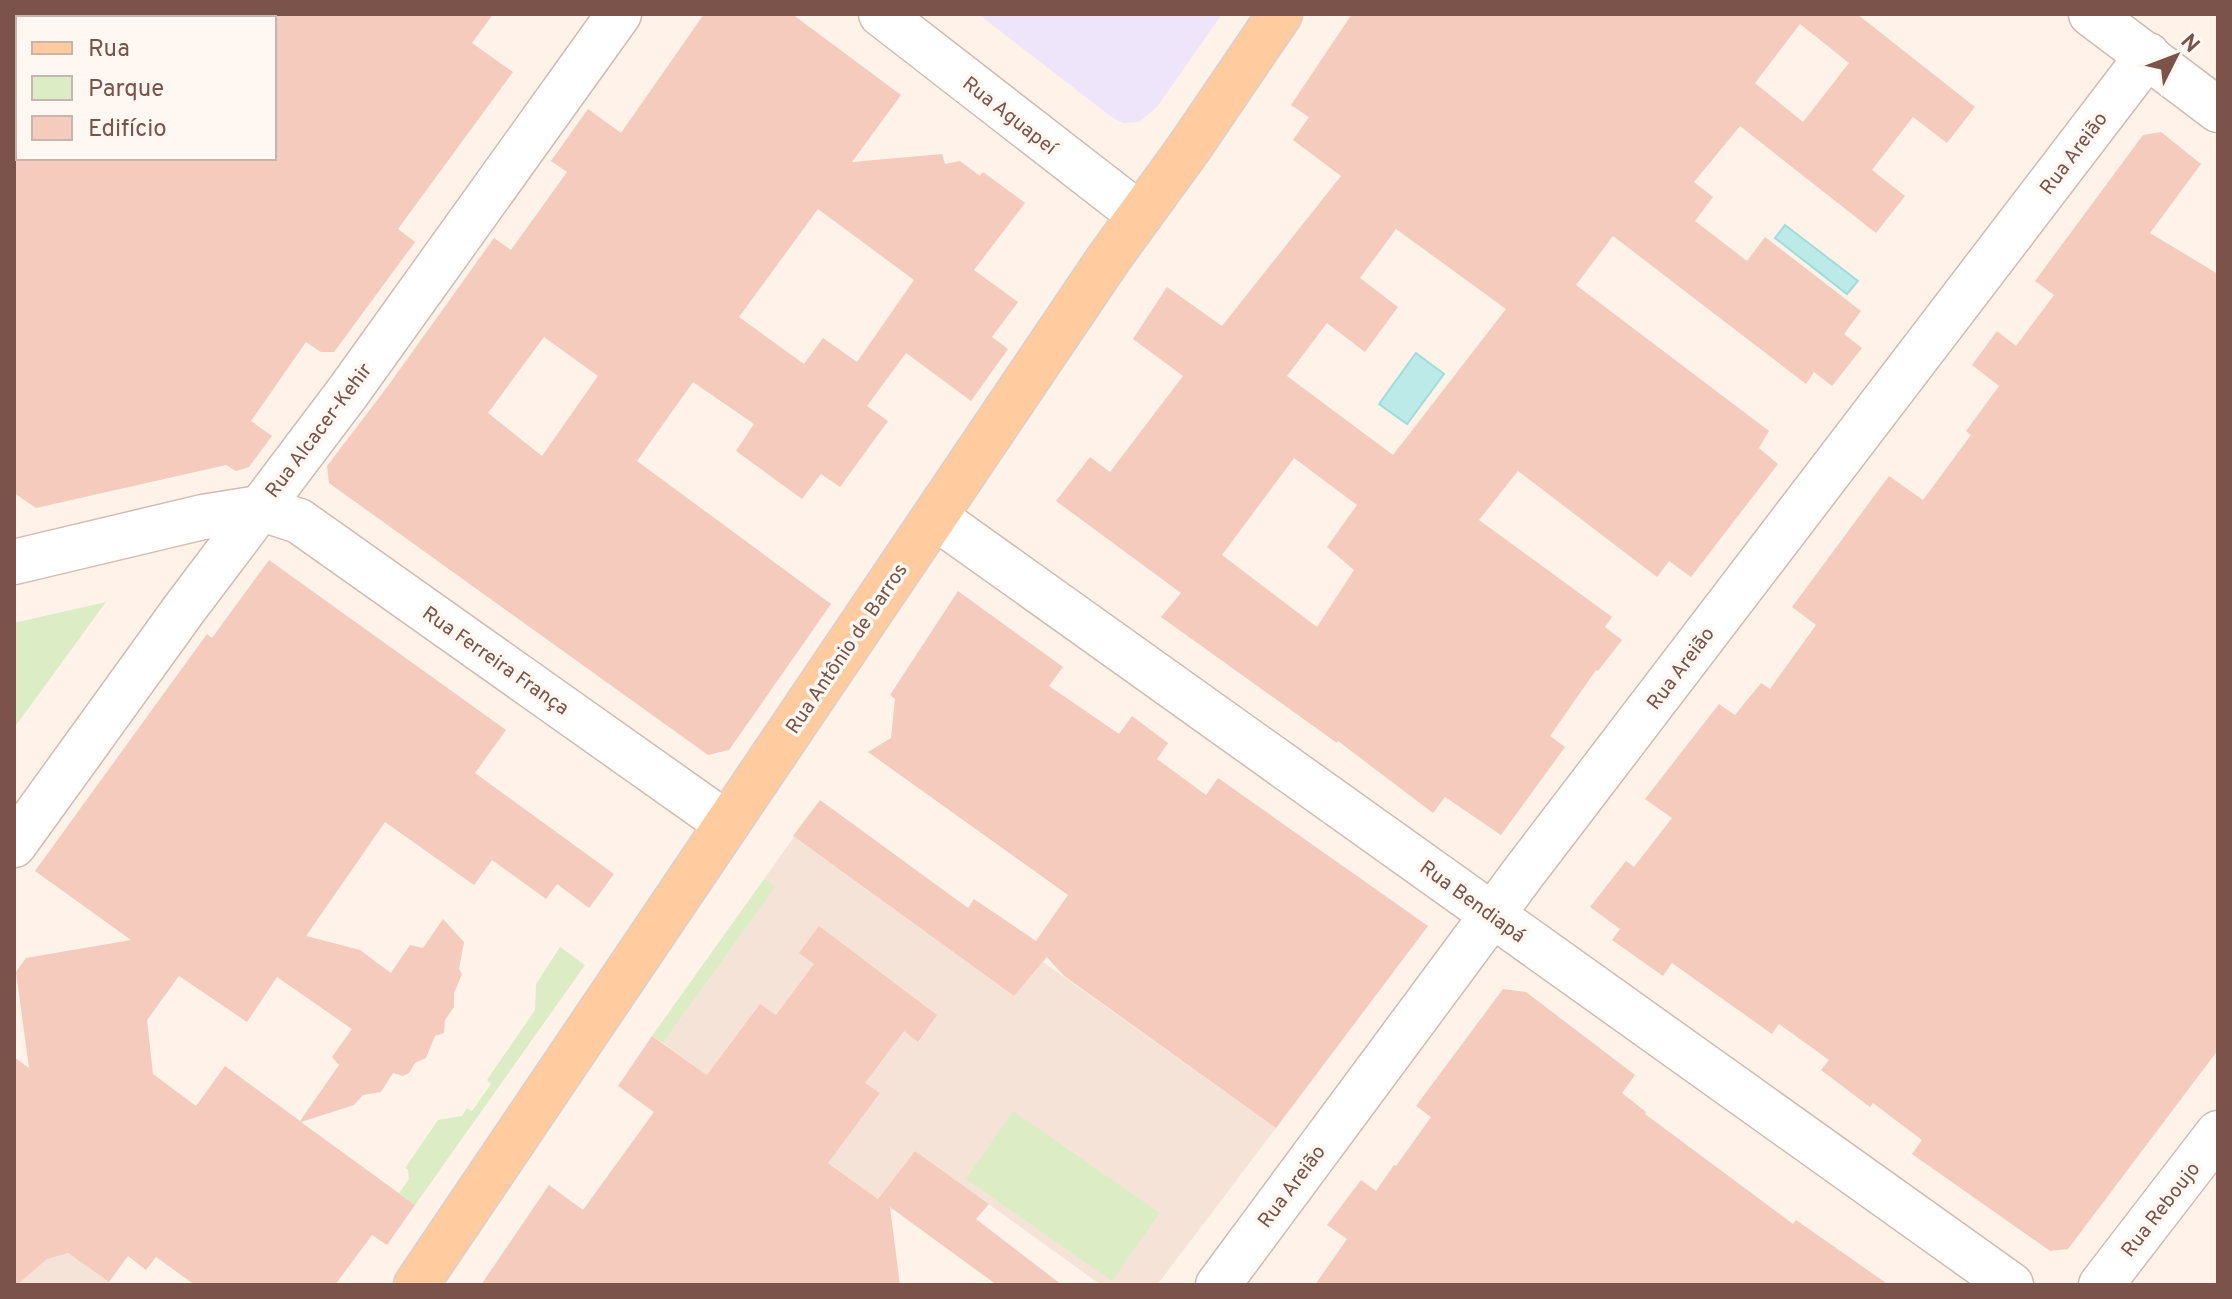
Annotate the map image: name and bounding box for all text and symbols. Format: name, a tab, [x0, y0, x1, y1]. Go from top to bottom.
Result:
legend	[16, 16, 276, 160]
north arrow	[2136, 16, 2216, 96]
text: N	[2174, 29, 2204, 59]
text: Rua	[88, 35, 130, 65]
street label: Rua Aguapeí	[956, 72, 1063, 163]
text: Parque	[88, 75, 164, 105]
street label: Rua Areião	[2035, 108, 2114, 201]
text: Edifício	[88, 115, 167, 145]
street label: Rua Alcacer-Kehir	[260, 358, 379, 504]
street label: Rua Antônio de Barros	[781, 559, 914, 739]
street label: Rua Ferreira França	[416, 601, 573, 722]
street label: Rua Areião	[1642, 623, 1721, 716]
street label: Rua Bendiapá	[1414, 856, 1530, 950]
street label: Rua Areião	[1253, 1141, 1332, 1234]
street label: Rua Reboujo	[2116, 1157, 2207, 1263]

